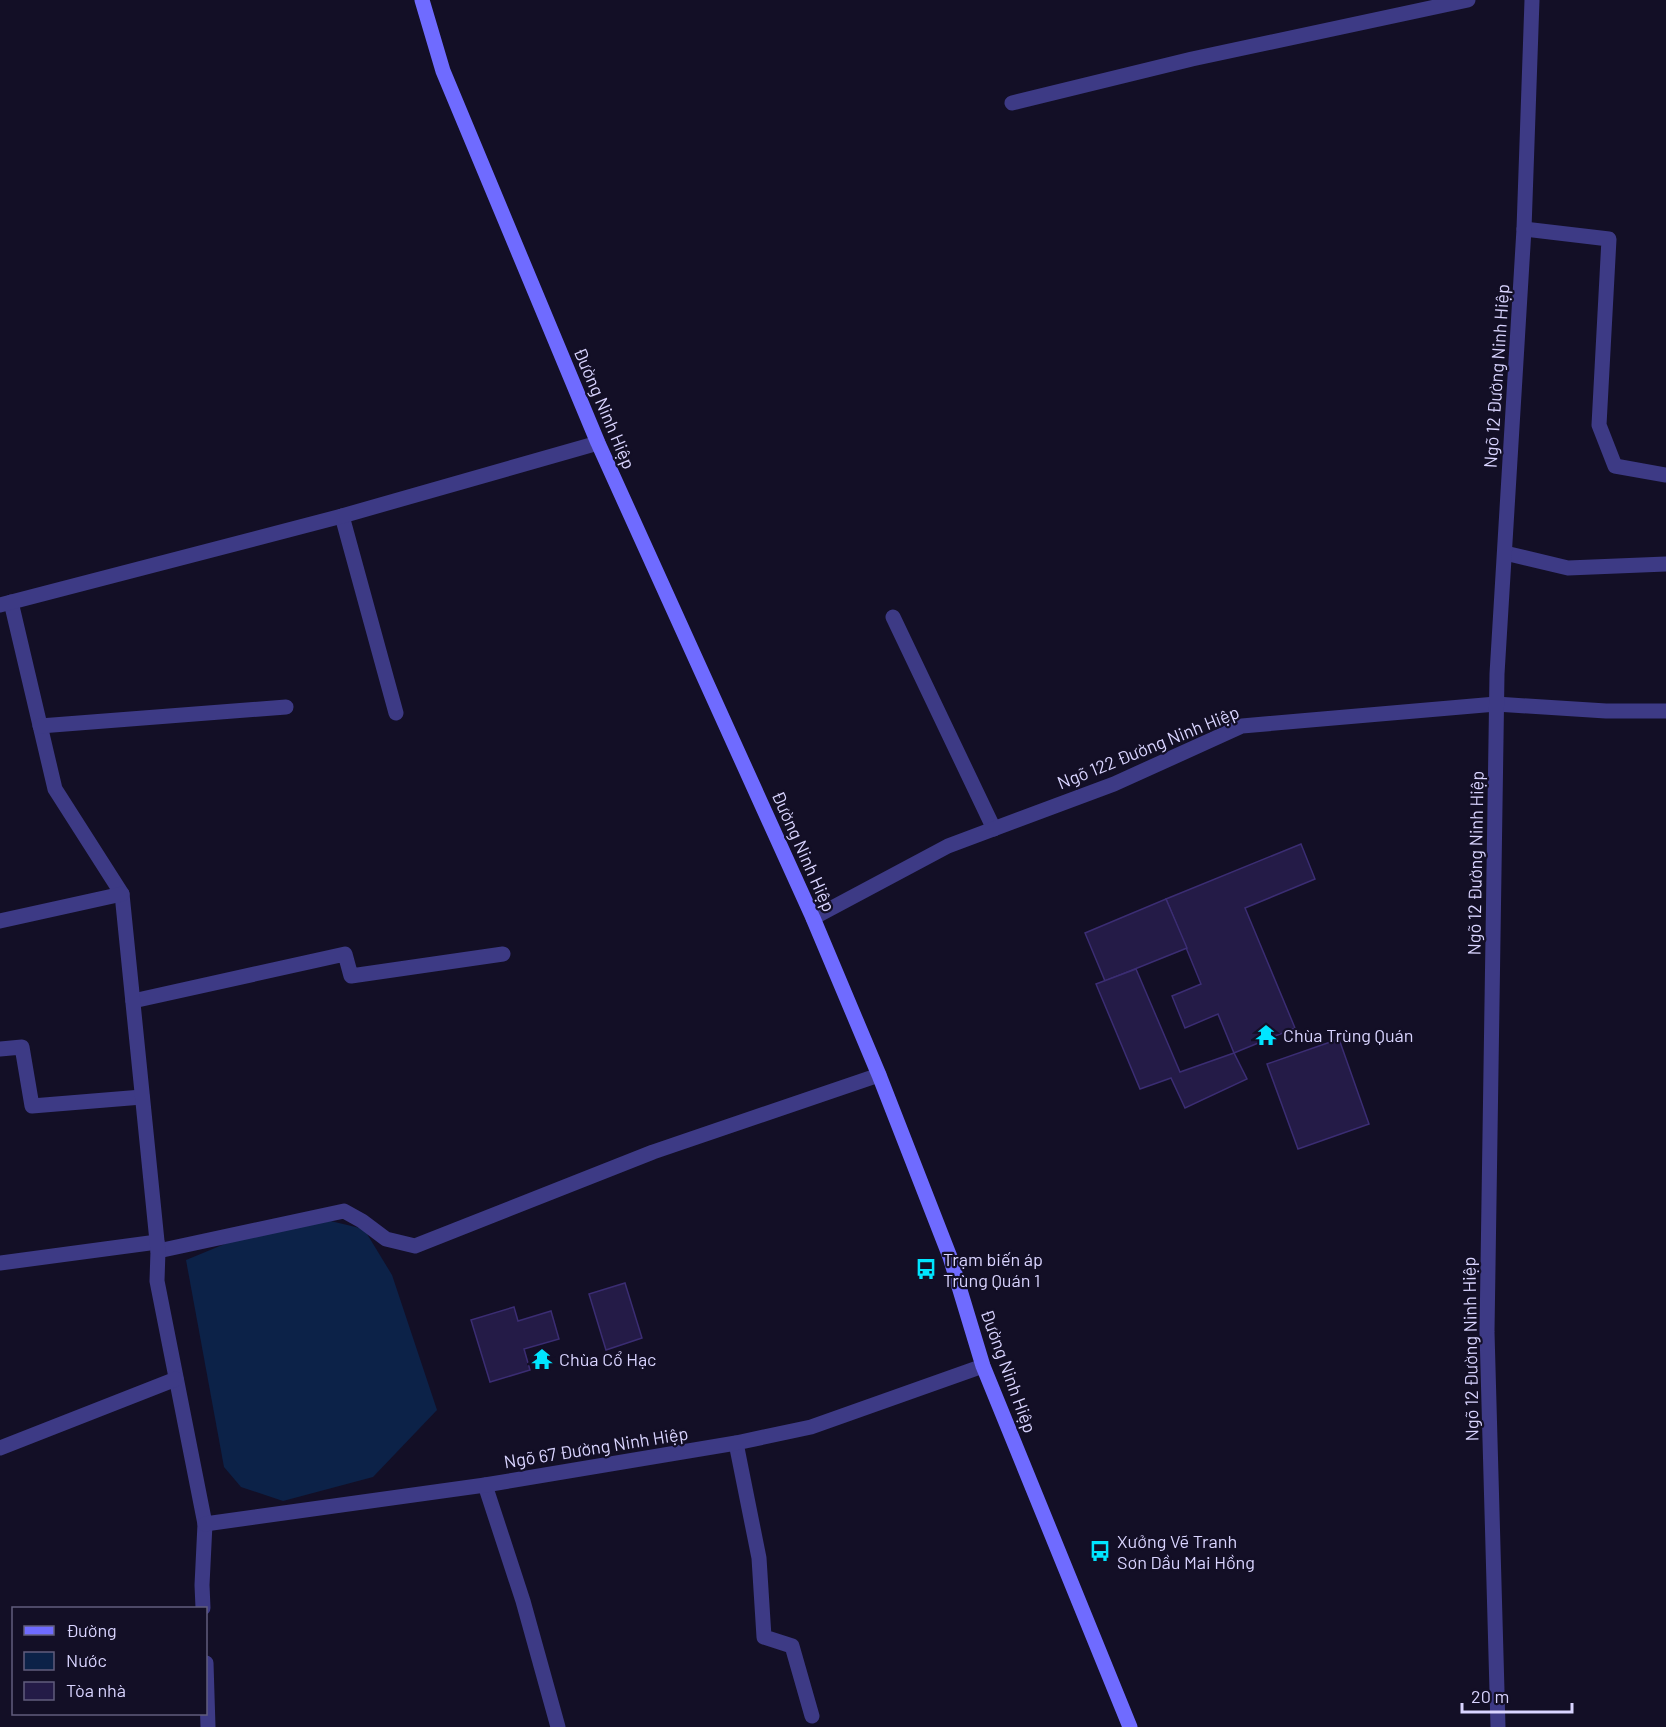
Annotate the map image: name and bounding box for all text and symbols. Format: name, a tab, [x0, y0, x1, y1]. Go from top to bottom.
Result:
street label: Ngõ 12 Đường Ninh Hiệp	[1479, 283, 1513, 469]
street label: Đường Ninh Hiệp	[569, 344, 641, 472]
street label: Ngõ 122 Đường Ninh Hiệp	[1054, 700, 1242, 794]
street label: Ngõ 12 Đường Ninh Hiệp	[1462, 771, 1488, 955]
street label: Đường Ninh Hiệp	[768, 787, 840, 915]
temple icon: Chùa Trùng Quán	[1254, 1023, 1278, 1047]
place label: Chùa Trùng Quán	[1283, 1024, 1414, 1046]
place label: Trạm biến áp Trùng Quán 1	[943, 1248, 1043, 1291]
bus stop icon: Trạm biến áp Trùng Quán 1	[914, 1257, 938, 1281]
street label: Ngõ 12 Đường Ninh Hiệp	[1457, 1257, 1483, 1441]
street label: Đường Ninh Hiệp	[976, 1306, 1042, 1436]
temple icon: Chùa Cổ Hạc	[530, 1347, 554, 1371]
place label: Chùa Cổ Hạc	[559, 1348, 656, 1370]
street label: Ngõ 67 Đường Ninh Hiệp	[502, 1422, 690, 1472]
place label: Xưởng Vẽ Tranh Sơn Dầu Mai Hồng	[1117, 1530, 1255, 1573]
bus stop icon: Xưởng Vẽ Tranh Sơn Dầu Mai Hồng	[1088, 1539, 1112, 1563]
legend	[12, 1607, 207, 1715]
text: Đường	[66, 1619, 117, 1641]
text: Nước	[66, 1649, 107, 1671]
scale bar	[1462, 1676, 1572, 1714]
text: Tòa nhà	[66, 1679, 126, 1701]
text: 20 m	[1471, 1685, 1509, 1707]

